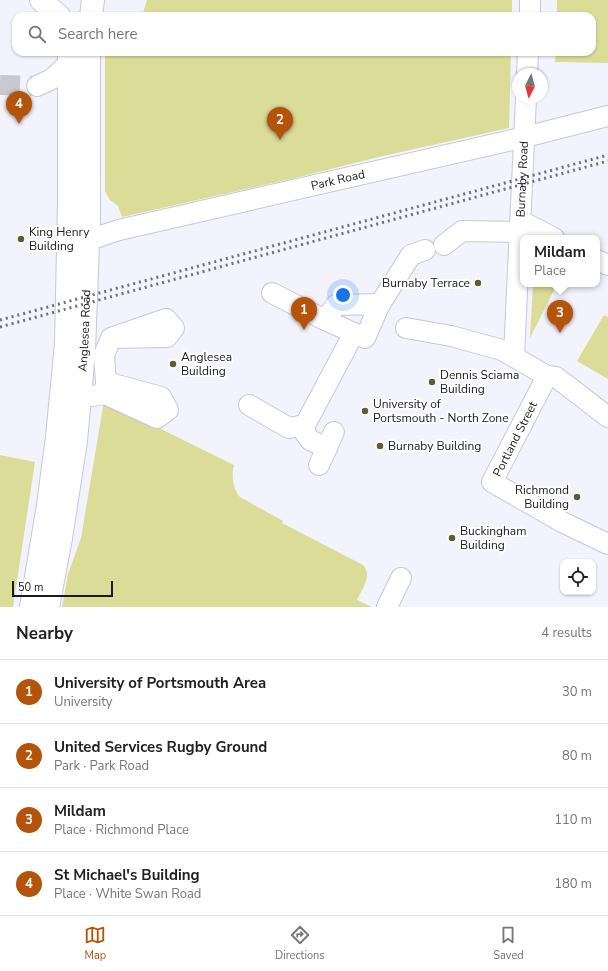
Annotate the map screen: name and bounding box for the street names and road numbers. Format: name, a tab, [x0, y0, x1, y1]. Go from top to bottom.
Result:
street label: Burnaby Road	[512, 141, 532, 218]
street label: Park Road	[309, 166, 367, 194]
street label: Anglesea Road	[74, 289, 94, 372]
street label: Portland Street	[489, 398, 541, 479]

